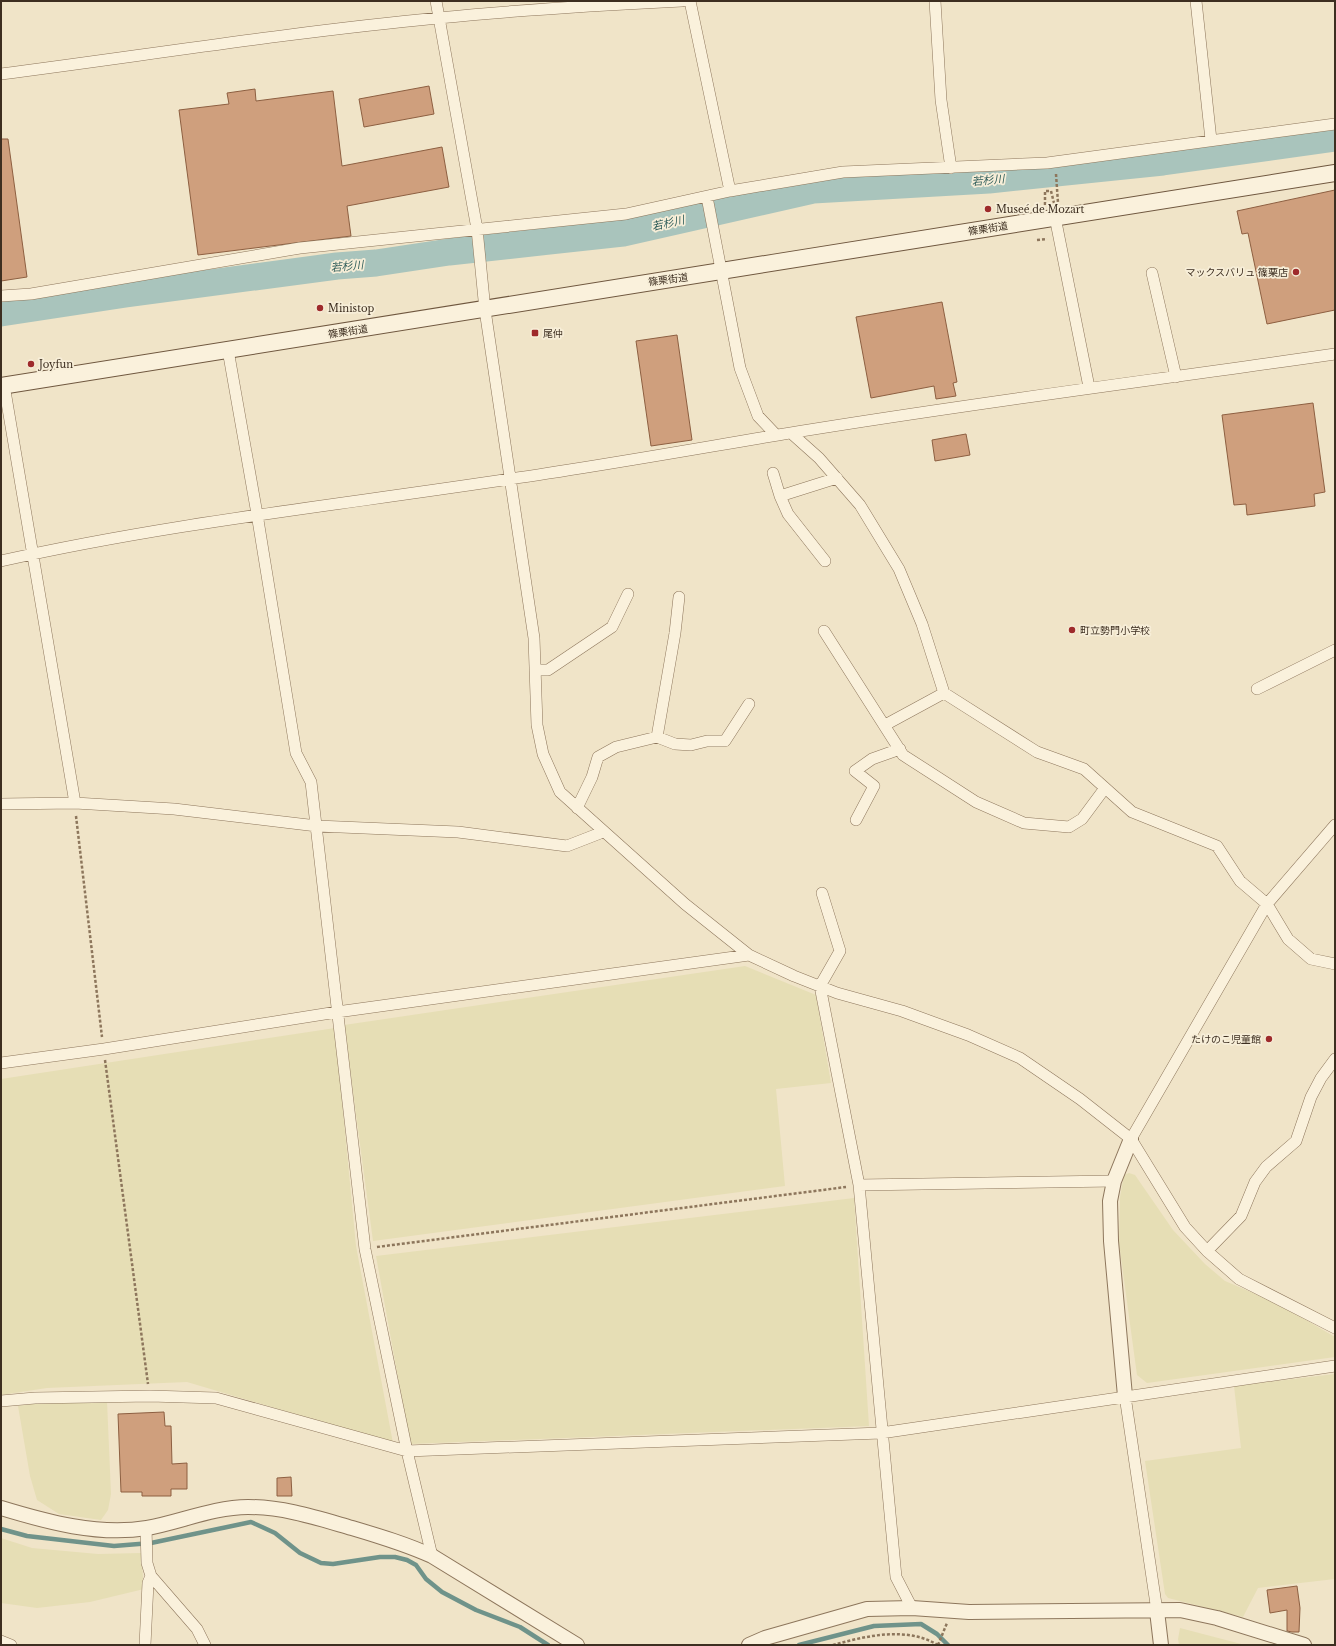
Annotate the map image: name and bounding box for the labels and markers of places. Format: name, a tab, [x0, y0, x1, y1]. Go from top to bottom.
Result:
place label: Museé de Mozart	[996, 203, 1085, 216]
marker: Museé de Mozart	[983, 204, 993, 214]
place label: マックスバリュ 篠栗店	[1185, 266, 1288, 279]
marker: マックスバリュ 篠栗店	[1291, 267, 1301, 277]
place label: Ministop	[328, 302, 374, 315]
marker: Ministop	[315, 303, 325, 313]
place label: 尾仲	[543, 327, 563, 340]
marker: 尾仲	[530, 328, 540, 338]
place label: Joyfun	[37, 358, 73, 371]
marker: Joyfun	[26, 359, 36, 369]
place label: 町立勢門小学校	[1080, 624, 1150, 637]
marker: 町立勢門小学校	[1067, 625, 1077, 635]
place label: たけのこ児童館	[1191, 1033, 1261, 1046]
marker: たけのこ児童館	[1264, 1034, 1274, 1044]

